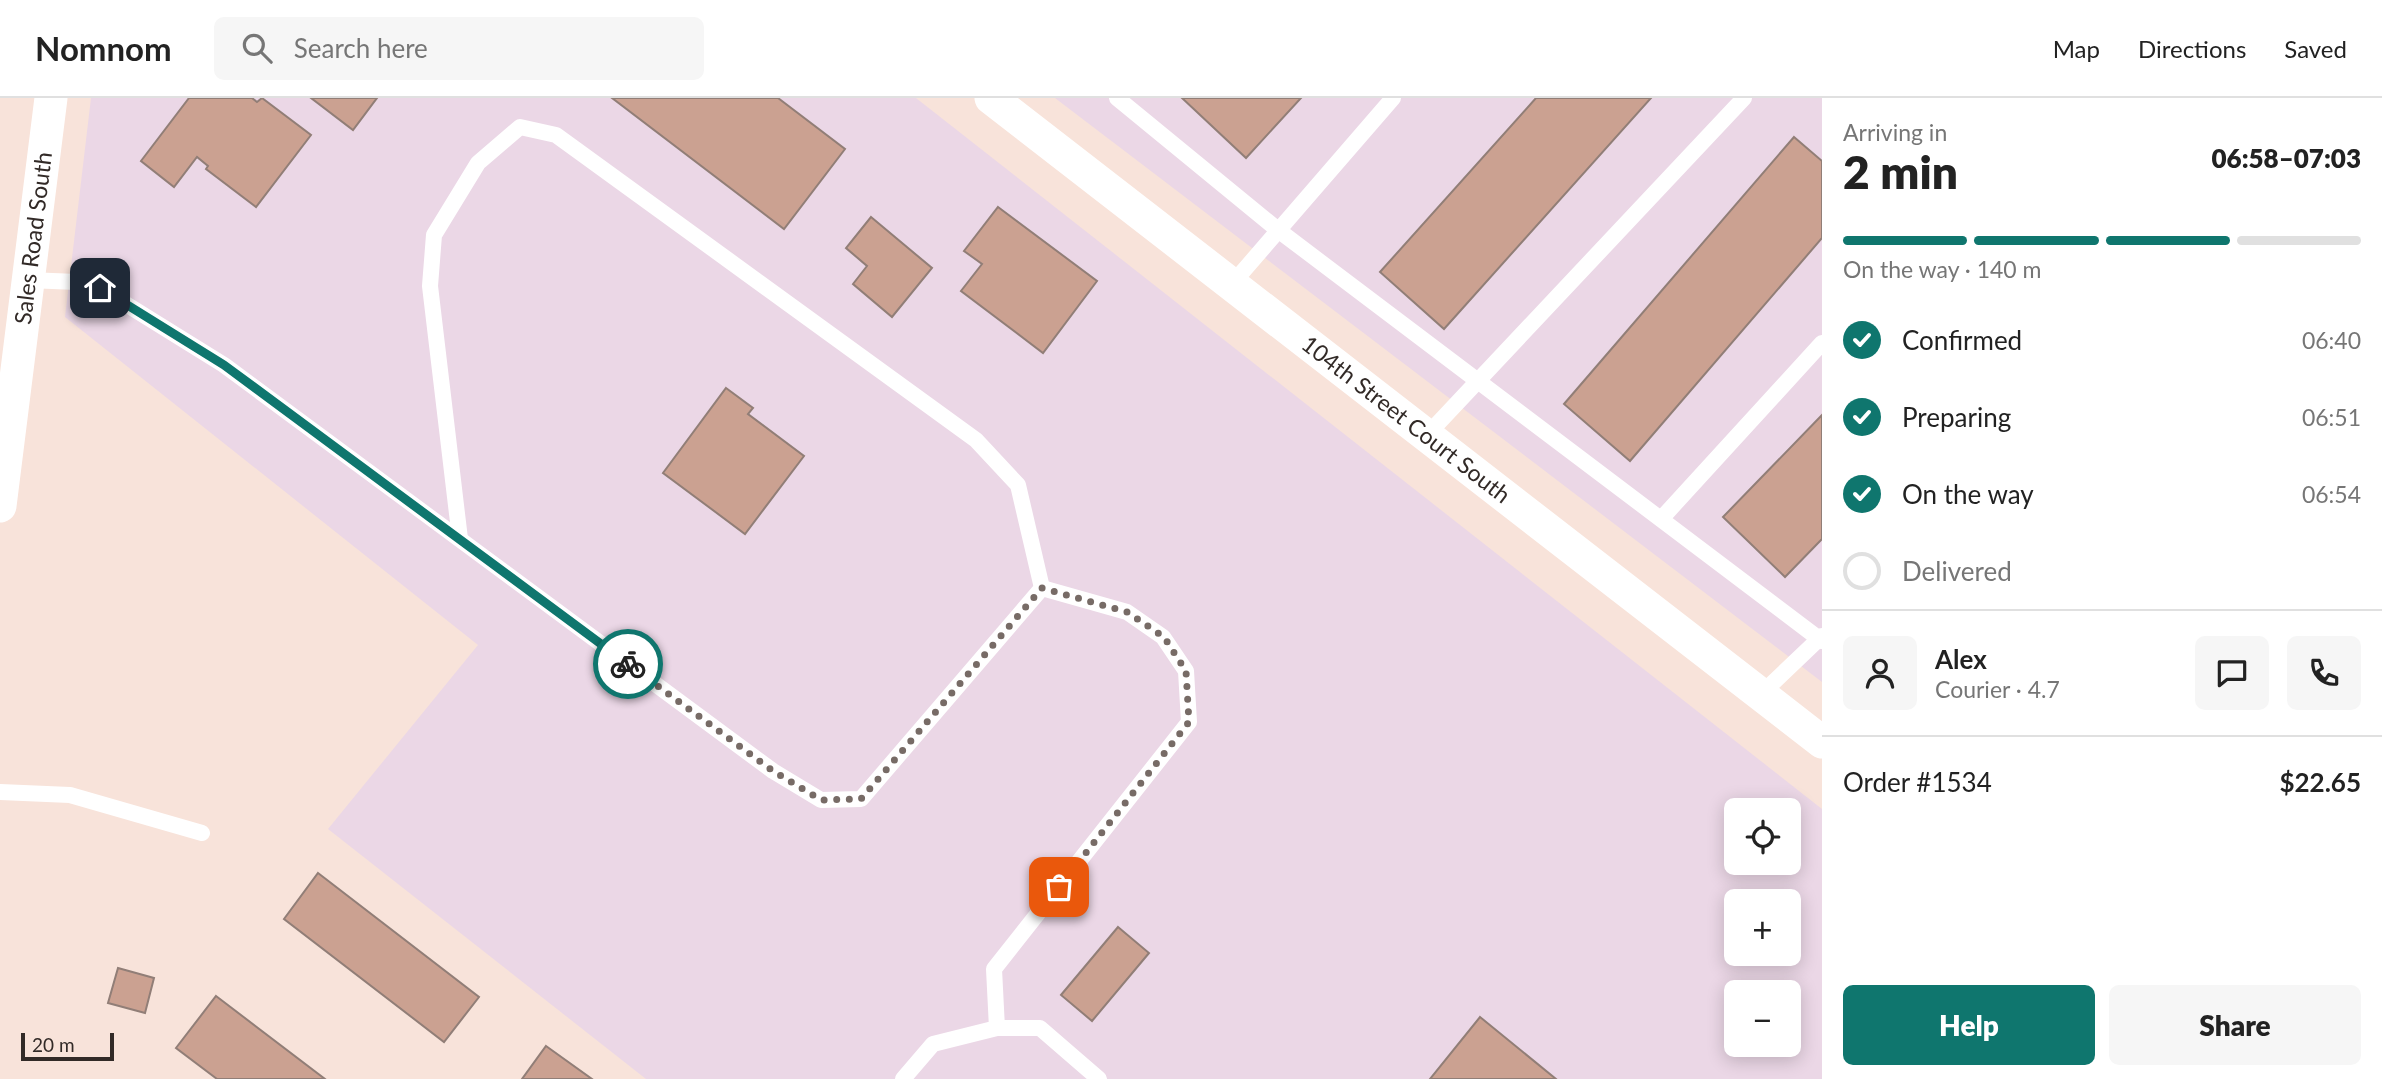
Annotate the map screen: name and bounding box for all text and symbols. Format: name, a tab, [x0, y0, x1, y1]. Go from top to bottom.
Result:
search box	[214, 17, 704, 80]
text: Nomnom	[35, 28, 172, 68]
icon: search	[238, 29, 276, 67]
text: Search here	[294, 32, 428, 64]
text: Map	[2053, 34, 2100, 63]
text: Directions	[2138, 34, 2246, 63]
text: Saved	[2284, 34, 2347, 63]
text: Arriving in	[1843, 118, 1947, 146]
text: 06:58–07:03	[2211, 142, 2361, 174]
text: 2 min	[1843, 144, 1958, 199]
street label: Sales Road South	[8, 150, 57, 326]
text: On the way · 140 m	[1843, 255, 2042, 283]
pin	[70, 258, 130, 318]
icon: home	[81, 269, 119, 307]
icon: check	[1843, 321, 1881, 359]
text: Confirmed	[1902, 324, 2022, 356]
text: 06:40	[2302, 326, 2361, 354]
street label: 104th Street Court South	[1297, 329, 1517, 508]
icon: check	[1843, 398, 1881, 436]
text: Preparing	[1902, 401, 2011, 433]
text: 06:51	[2302, 403, 2361, 431]
icon: check	[1843, 475, 1881, 513]
text: On the way	[1902, 478, 2034, 510]
text: 06:54	[2302, 480, 2361, 508]
text: Delivered	[1902, 555, 2012, 587]
courier	[593, 629, 663, 699]
button: person	[1843, 636, 1917, 710]
button: chat	[2195, 636, 2269, 710]
button: phone	[2287, 636, 2361, 710]
text: Alex	[1935, 643, 1987, 675]
icon: bike	[609, 645, 647, 683]
text: Courier · 4.7	[1935, 675, 2060, 703]
text: Order #1534	[1843, 766, 1992, 798]
text: $22.65	[2279, 766, 2361, 798]
map controls	[1724, 798, 1801, 1057]
button: locate	[1724, 798, 1801, 875]
pin	[1029, 857, 1089, 917]
icon: bag	[1040, 868, 1078, 906]
button: +	[1724, 889, 1801, 966]
button: −	[1724, 980, 1801, 1057]
button: Help	[1843, 985, 2095, 1065]
button: Share	[2109, 985, 2361, 1065]
scale bar	[21, 1030, 114, 1062]
text: 20 m	[32, 1033, 75, 1056]

